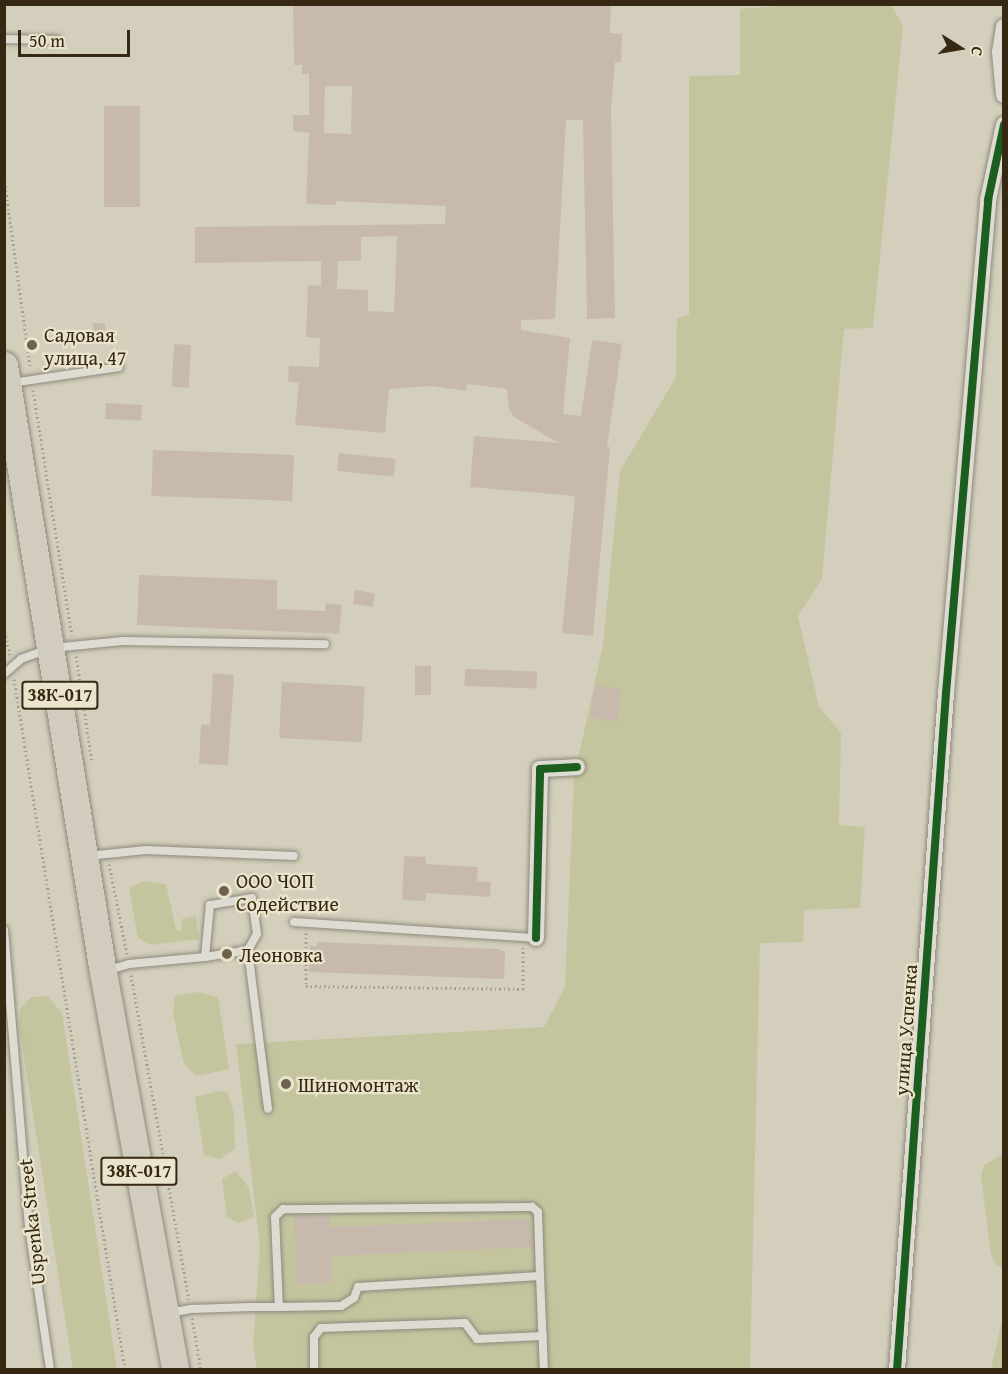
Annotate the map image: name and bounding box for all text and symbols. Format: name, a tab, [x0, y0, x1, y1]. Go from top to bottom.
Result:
scale bar	[21, 18, 134, 56]
north arrow	[930, 18, 990, 78]
text: 50 m	[29, 27, 65, 54]
text: С	[965, 45, 990, 58]
place label: Садовая улица, 47	[44, 322, 126, 369]
marker: Садовая улица, 47	[25, 338, 39, 352]
road number: 38К-017	[21, 680, 99, 710]
place label: ООО ЧОП Содействие	[236, 868, 339, 915]
marker: ООО ЧОП Содействие	[217, 884, 231, 898]
place label: Леоновка	[239, 942, 323, 966]
marker: Леоновка	[220, 947, 234, 961]
street label: улица Успенка	[888, 963, 922, 1097]
place label: Шиномонтаж	[298, 1072, 418, 1096]
marker: Шиномонтаж	[279, 1077, 293, 1091]
road number: 38К-017	[100, 1156, 178, 1186]
street label: Uspenka Street	[12, 1158, 50, 1286]

